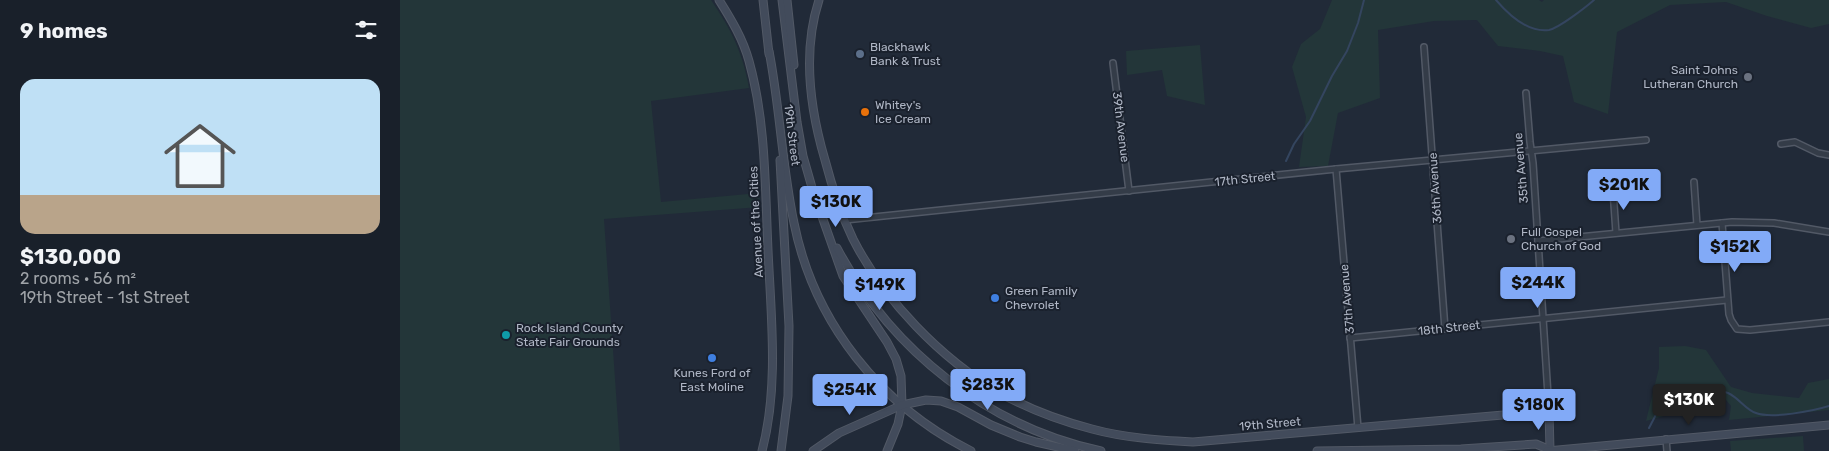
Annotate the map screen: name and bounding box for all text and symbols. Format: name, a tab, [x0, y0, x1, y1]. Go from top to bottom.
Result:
icon: filters	[352, 16, 380, 44]
text: 9 homes	[20, 18, 108, 43]
place label: Blackhawk Bank & Trust	[870, 40, 941, 68]
marker: Blackhawk Bank & Trust	[854, 48, 866, 60]
place label: Saint Johns Lutheran Church	[1643, 63, 1738, 91]
marker: Saint Johns Lutheran Church	[1742, 71, 1754, 83]
street label: 39th Avenue	[1110, 91, 1132, 163]
place label: Whitey's Ice Cream	[875, 98, 931, 126]
street label: 19th Street	[781, 103, 803, 167]
marker: Whitey's Ice Cream	[859, 106, 871, 118]
icon: home	[155, 111, 245, 201]
street label: 35th Avenue	[1511, 132, 1531, 204]
street label: 36th Avenue	[1426, 152, 1444, 224]
street label: Avenue of the Cities	[746, 166, 766, 278]
pin: $201K	[1589, 168, 1659, 211]
street label: 17th Street	[1214, 169, 1276, 189]
text: $201K	[1599, 175, 1649, 194]
pin: $130K	[801, 186, 871, 228]
text: $130K	[811, 192, 861, 211]
place label: Full Gospel Church of God	[1521, 225, 1601, 253]
pin: $152K	[1700, 230, 1770, 273]
marker: Full Gospel Church of God	[1505, 233, 1517, 245]
text: $152K	[1710, 237, 1760, 256]
text: $130,000	[20, 244, 121, 269]
street label: 37th Avenue	[1337, 263, 1357, 334]
pin: $244K	[1503, 266, 1573, 309]
pin: $149K	[845, 268, 915, 311]
text: 2 rooms · 56 m²	[20, 269, 136, 288]
text: $244K	[1511, 273, 1565, 292]
text: $149K	[855, 275, 905, 294]
place label: Green Family Chevrolet	[1005, 284, 1078, 312]
text: 19th Street - 1st Street	[20, 288, 190, 307]
marker: Green Family Chevrolet	[989, 292, 1001, 304]
street label: 18th Street	[1417, 318, 1481, 338]
place label: Rock Island County State Fair Grounds	[516, 321, 624, 349]
marker: Rock Island County State Fair Grounds	[500, 329, 512, 341]
marker: Kunes Ford of East Moline	[706, 352, 718, 364]
place label: Kunes Ford of East Moline	[674, 366, 751, 394]
pin: $283K	[953, 368, 1023, 411]
pin: $254K	[815, 374, 885, 416]
text: $283K	[961, 375, 1015, 394]
text: $254K	[824, 380, 876, 399]
pin: $130K	[1654, 384, 1724, 426]
pin: $180K	[1504, 388, 1574, 431]
text: $130K	[1664, 390, 1714, 409]
text: $180K	[1514, 395, 1564, 414]
street label: 19th Street	[1239, 414, 1302, 434]

